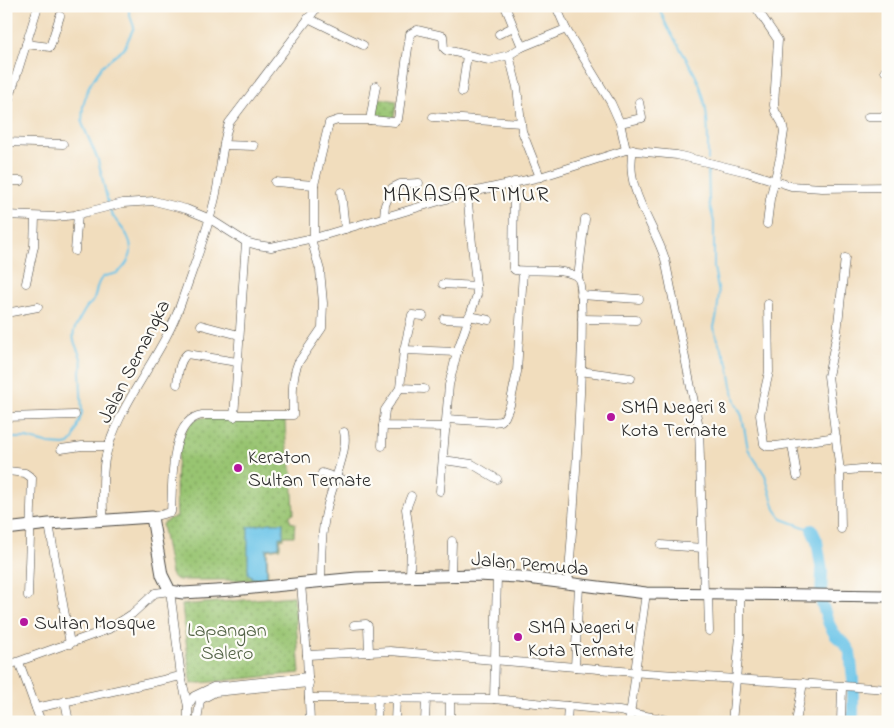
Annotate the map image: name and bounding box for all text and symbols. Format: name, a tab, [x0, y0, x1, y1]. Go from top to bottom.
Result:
district label: MAKASAR TIMUR	[383, 180, 549, 212]
street label: Jalan Semangka	[92, 295, 180, 429]
place label: SMA Negeri 8 Kota Ternate	[621, 394, 727, 446]
marker: SMA Negeri 8 Kota Ternate	[605, 411, 617, 423]
place label: Keraton Sultan Ternate	[248, 444, 371, 496]
marker: Keraton Sultan Ternate	[232, 462, 244, 474]
street label: Jalan Pemuda	[470, 546, 590, 585]
place label: Sultan Mosque	[34, 610, 155, 639]
place label: SMA Negeri 4 Kota Ternate	[528, 614, 634, 666]
marker: Sultan Mosque	[18, 616, 30, 628]
park label: Lapangan Salero	[187, 617, 267, 669]
marker: SMA Negeri 4 Kota Ternate	[512, 631, 524, 643]

